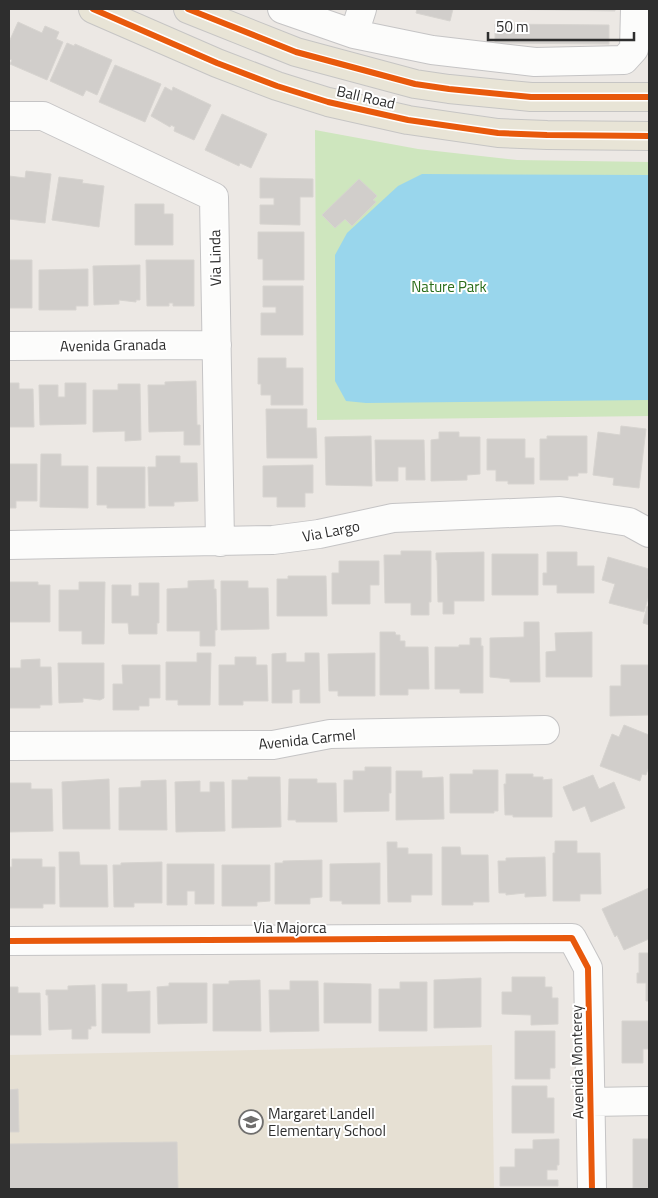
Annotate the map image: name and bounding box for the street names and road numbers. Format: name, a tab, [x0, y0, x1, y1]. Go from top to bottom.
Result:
street label: Ball Road	[334, 79, 398, 115]
street label: Via Linda	[203, 229, 227, 287]
street label: Avenida Granada	[60, 333, 167, 357]
street label: Via Largo	[300, 514, 362, 548]
street label: Avenida Carmel	[257, 722, 357, 756]
street label: Via Majorca	[253, 916, 327, 939]
street label: Avenida Monterey	[565, 1005, 589, 1119]

